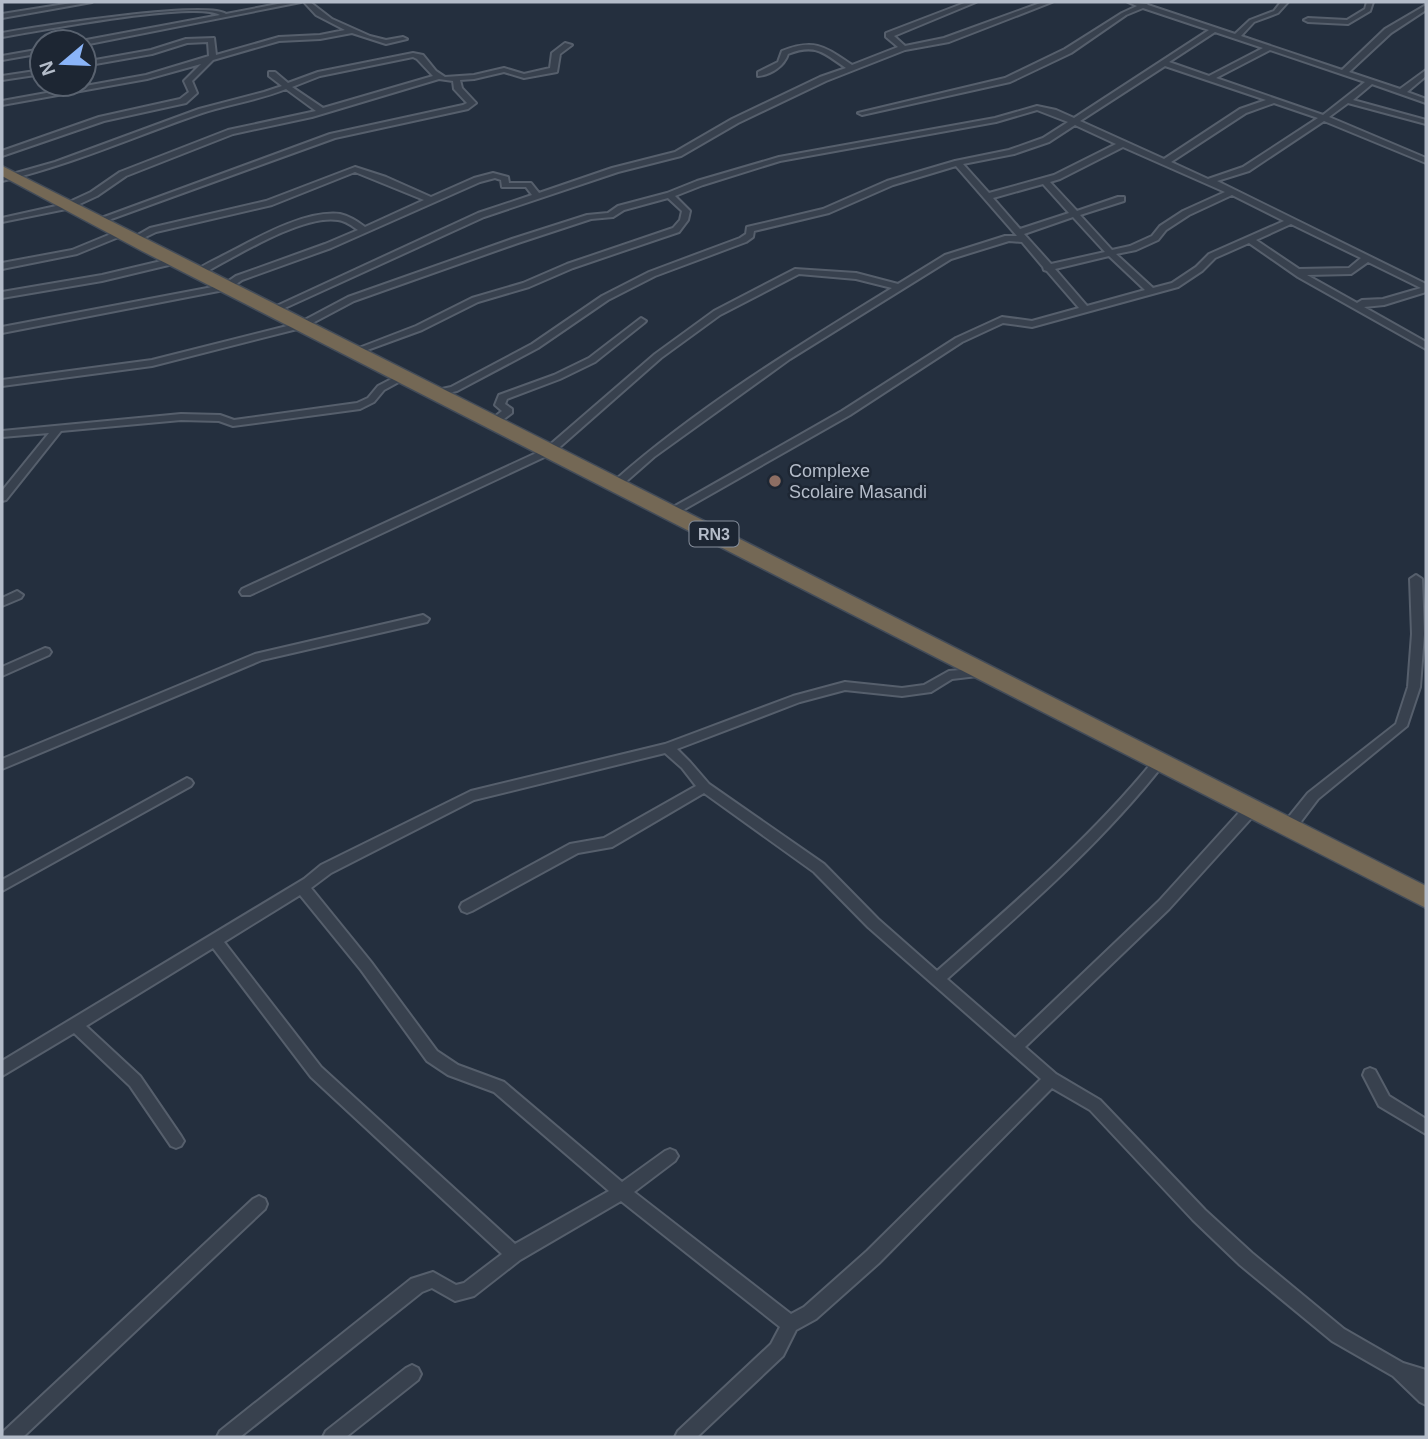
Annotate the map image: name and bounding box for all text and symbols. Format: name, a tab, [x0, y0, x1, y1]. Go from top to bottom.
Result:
north arrow	[28, 28, 98, 98]
text: N	[35, 58, 60, 78]
place label: Complexe Scolaire Masandi	[789, 461, 927, 502]
marker: Complexe Scolaire Masandi	[767, 473, 783, 489]
road number: RN3	[690, 522, 738, 547]

